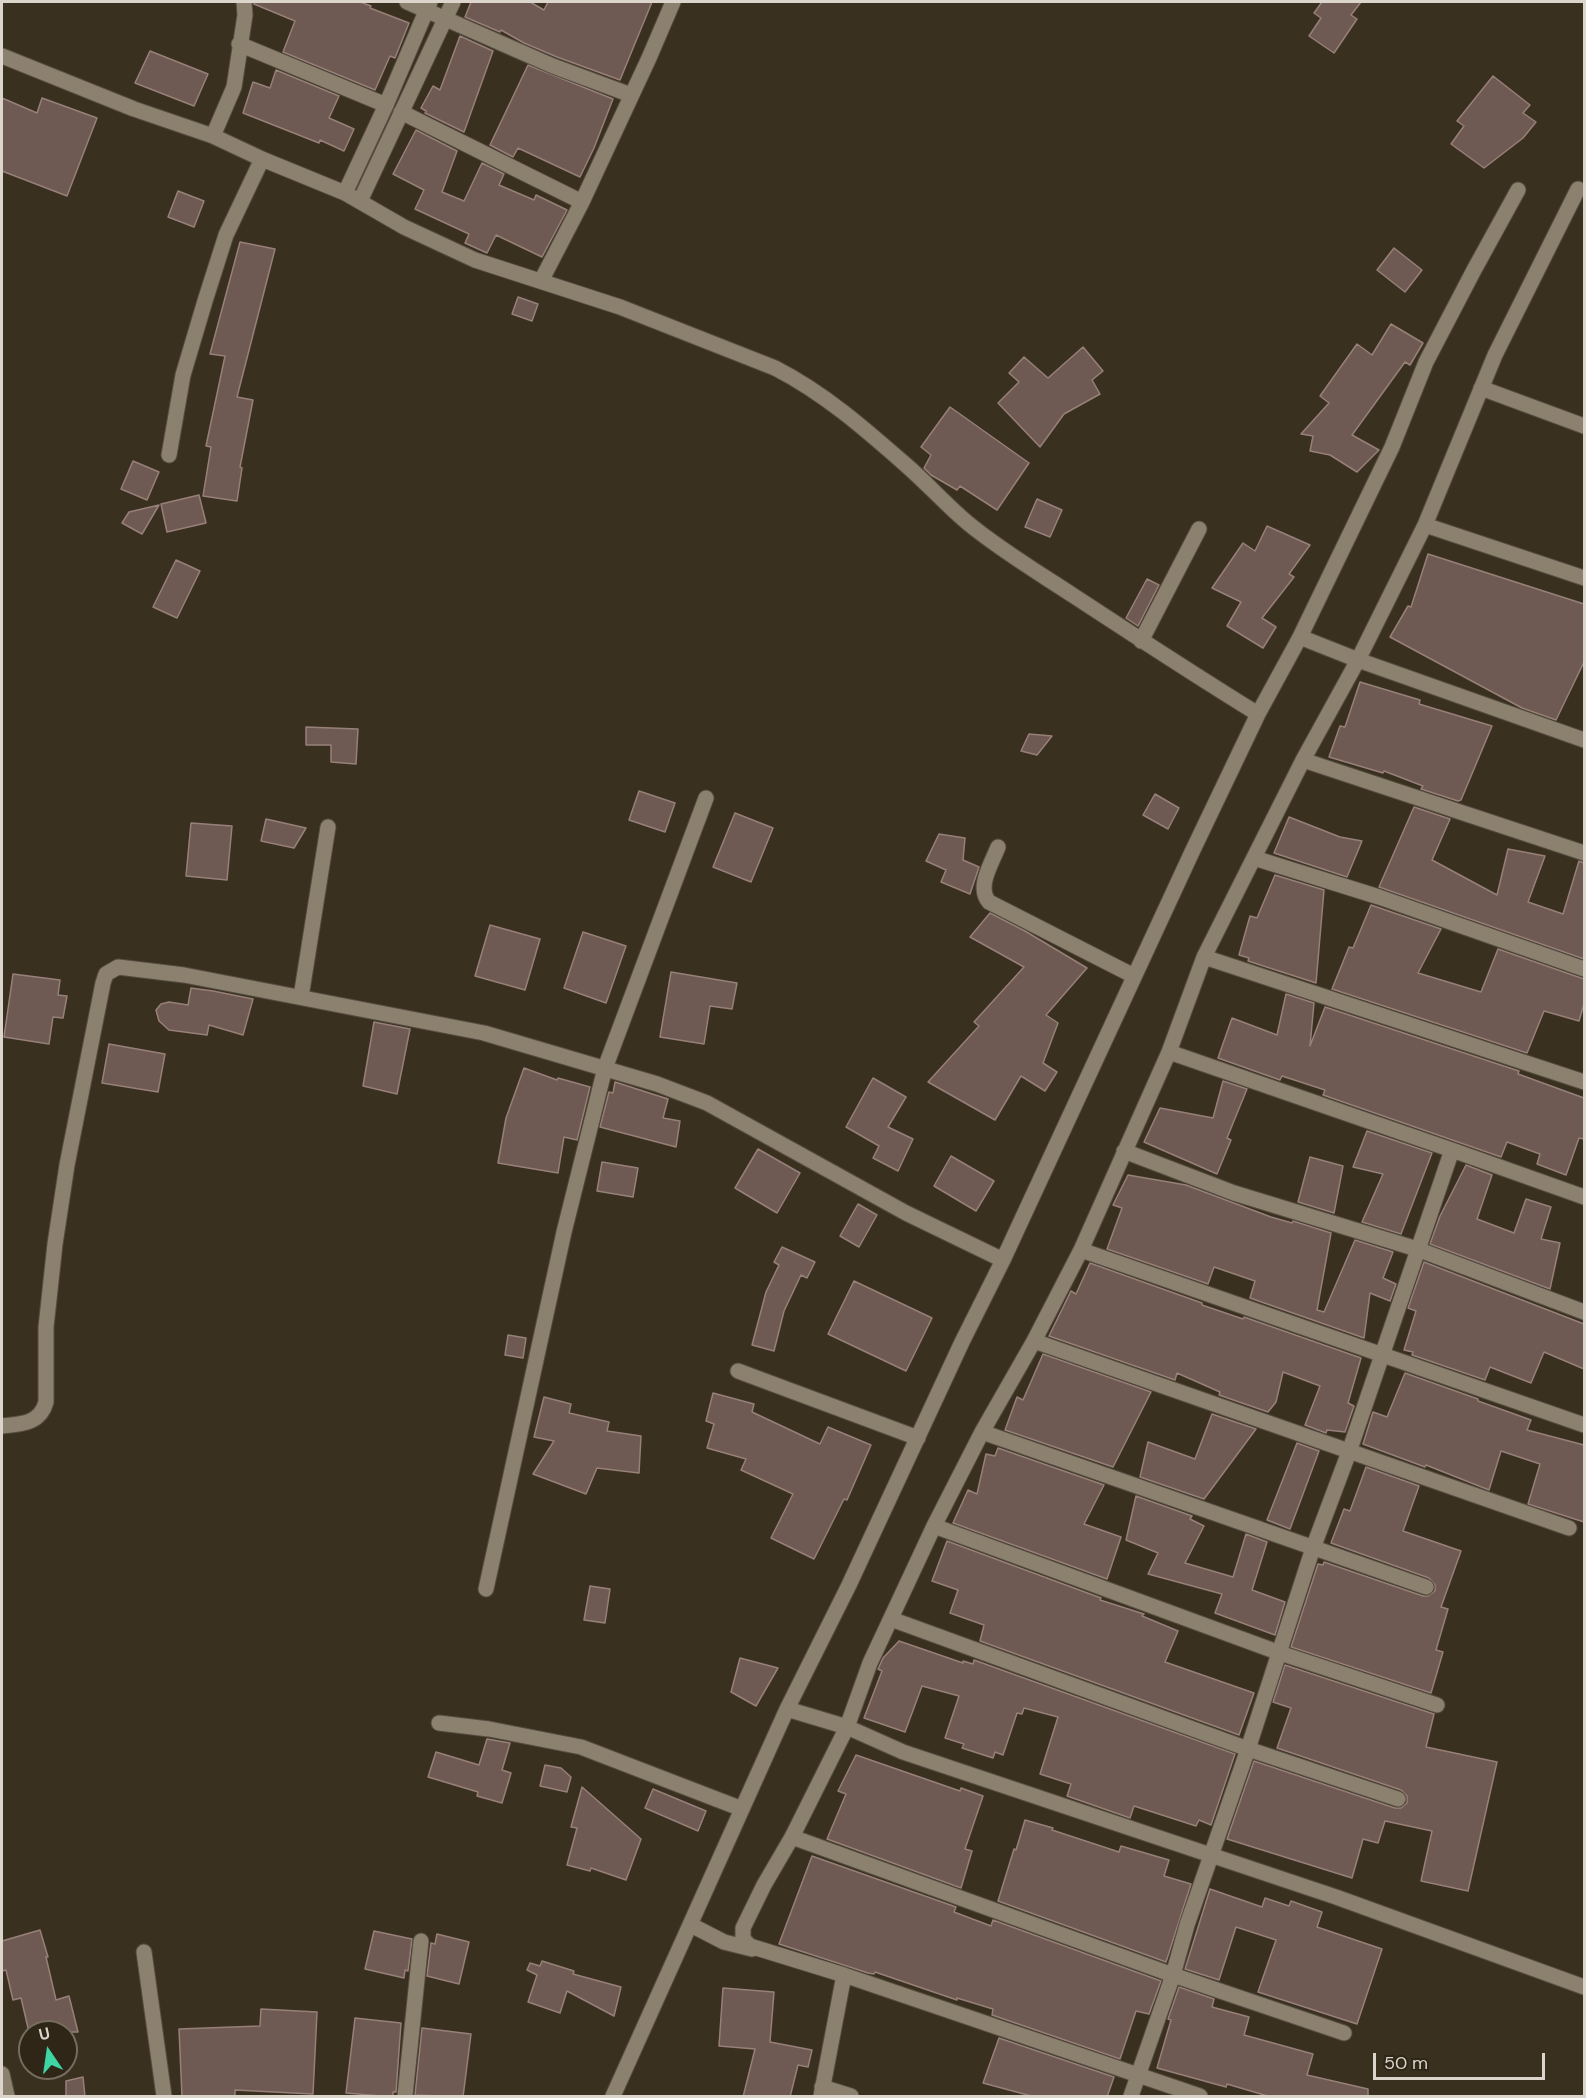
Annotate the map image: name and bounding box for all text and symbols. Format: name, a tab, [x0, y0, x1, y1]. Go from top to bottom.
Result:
north arrow	[18, 2020, 78, 2080]
text: U	[37, 2022, 52, 2045]
scale bar	[1376, 2041, 1548, 2079]
text: 50 m	[1384, 2051, 1428, 2075]

